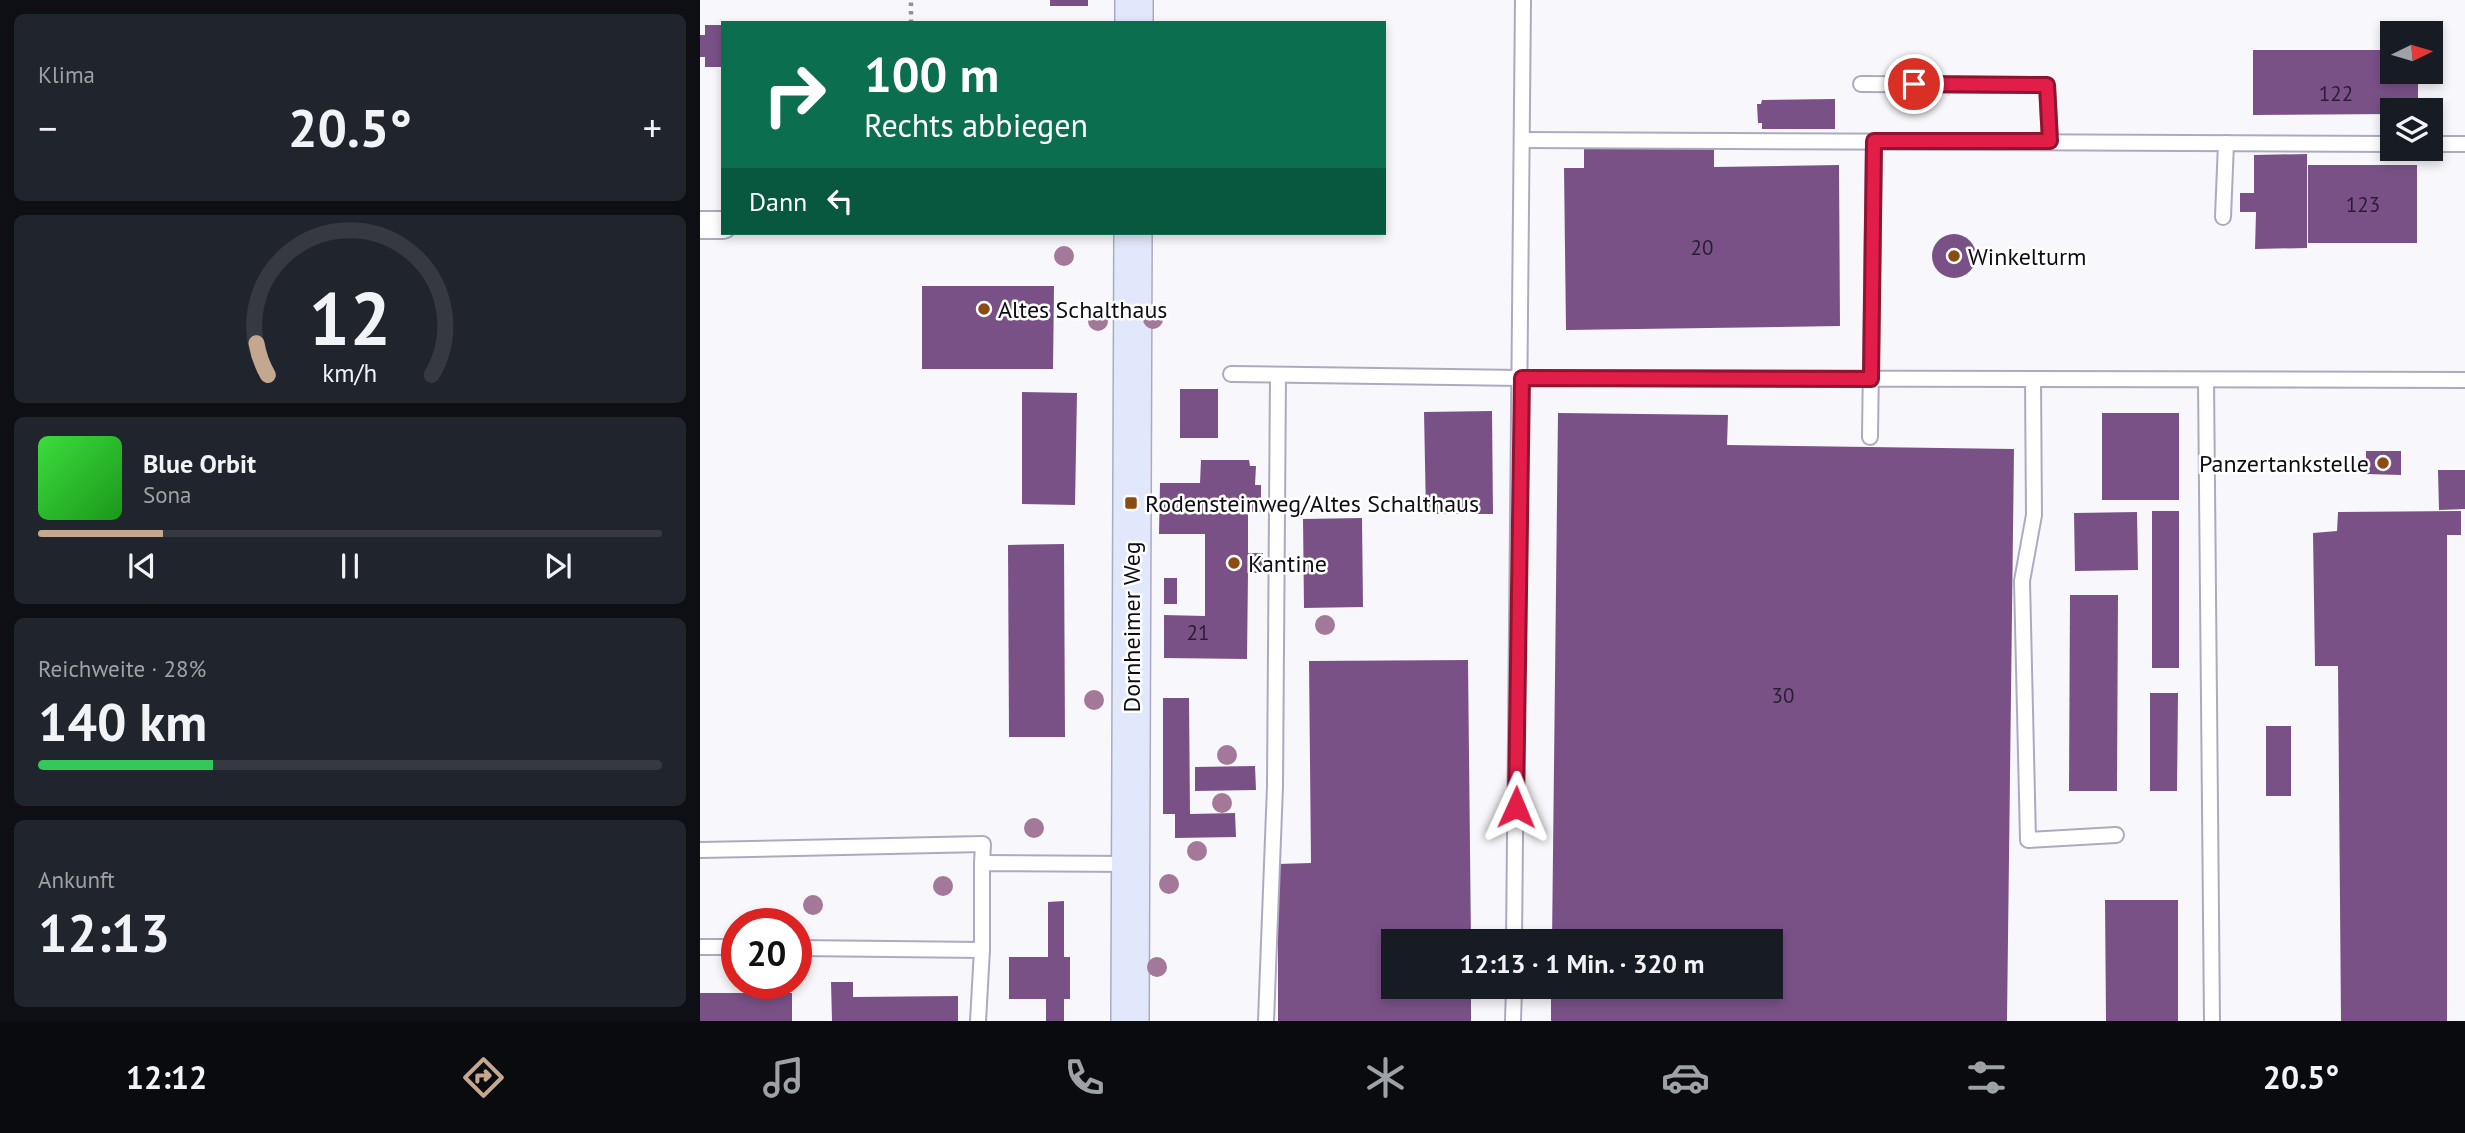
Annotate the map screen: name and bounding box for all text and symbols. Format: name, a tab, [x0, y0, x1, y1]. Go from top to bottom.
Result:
north arrow	[2380, 21, 2443, 84]
map controls	[2380, 21, 2443, 161]
text: 100 m	[864, 42, 999, 106]
icon: right	[749, 49, 840, 140]
pin	[1884, 54, 1944, 114]
text: Klima	[38, 60, 95, 89]
icon: arrive	[1895, 65, 1933, 103]
house number: 122	[2319, 80, 2353, 107]
text: 20.5°	[288, 94, 412, 161]
button: layers	[2380, 98, 2443, 161]
text: −	[38, 103, 57, 152]
text: +	[643, 103, 662, 152]
text: Rechts abbiegen	[864, 104, 1088, 146]
icon: left	[821, 182, 859, 220]
text: Dann	[749, 185, 807, 218]
house number: 123	[2346, 191, 2380, 218]
house number: 20	[1691, 234, 1713, 261]
place label: Winkelturm	[1968, 241, 2087, 272]
marker: Winkelturm	[1946, 248, 1962, 264]
text: 12	[309, 272, 391, 366]
place label: Altes Schalthaus	[998, 294, 1167, 325]
marker: Altes Schalthaus	[976, 301, 992, 317]
text: km/h	[323, 357, 377, 389]
text: Blue Orbit	[143, 447, 256, 480]
place label: Panzertankstelle	[2199, 448, 2369, 479]
marker: Panzertankstelle	[2375, 455, 2391, 471]
text: Sona	[143, 480, 192, 509]
place label: Rodensteinweg/Altes Schalthaus	[1145, 488, 1479, 519]
marker: Rodensteinweg/Altes Schalthaus	[1123, 495, 1139, 511]
street label: Dornheimer Weg	[1116, 541, 1147, 713]
icon: previous	[123, 547, 161, 585]
icon: pause	[331, 547, 369, 585]
icon: next	[539, 547, 577, 585]
place label: Kantine	[1248, 548, 1327, 579]
marker: Kantine	[1226, 555, 1242, 571]
house number: 21	[1187, 619, 1209, 646]
text: Reichweite · 28%	[38, 654, 206, 683]
house number: 30	[1772, 682, 1794, 709]
text: 140 km	[38, 688, 207, 755]
position arrow	[1479, 770, 1553, 844]
text: Ankunft	[38, 865, 115, 894]
text: 12:13	[38, 899, 170, 966]
speed limit sign: 20	[721, 908, 812, 999]
text: 12:13 · 1 Min. · 320 m	[1459, 947, 1705, 980]
icon: directions	[459, 1053, 508, 1102]
icon: music	[759, 1053, 808, 1102]
icon: phone	[1060, 1053, 1109, 1102]
icon: climate	[1361, 1053, 1410, 1102]
icon: car	[1661, 1053, 1710, 1102]
icon: filters	[1962, 1053, 2011, 1102]
text: 12:12	[126, 1056, 207, 1098]
text: 20.5°	[2263, 1056, 2339, 1098]

